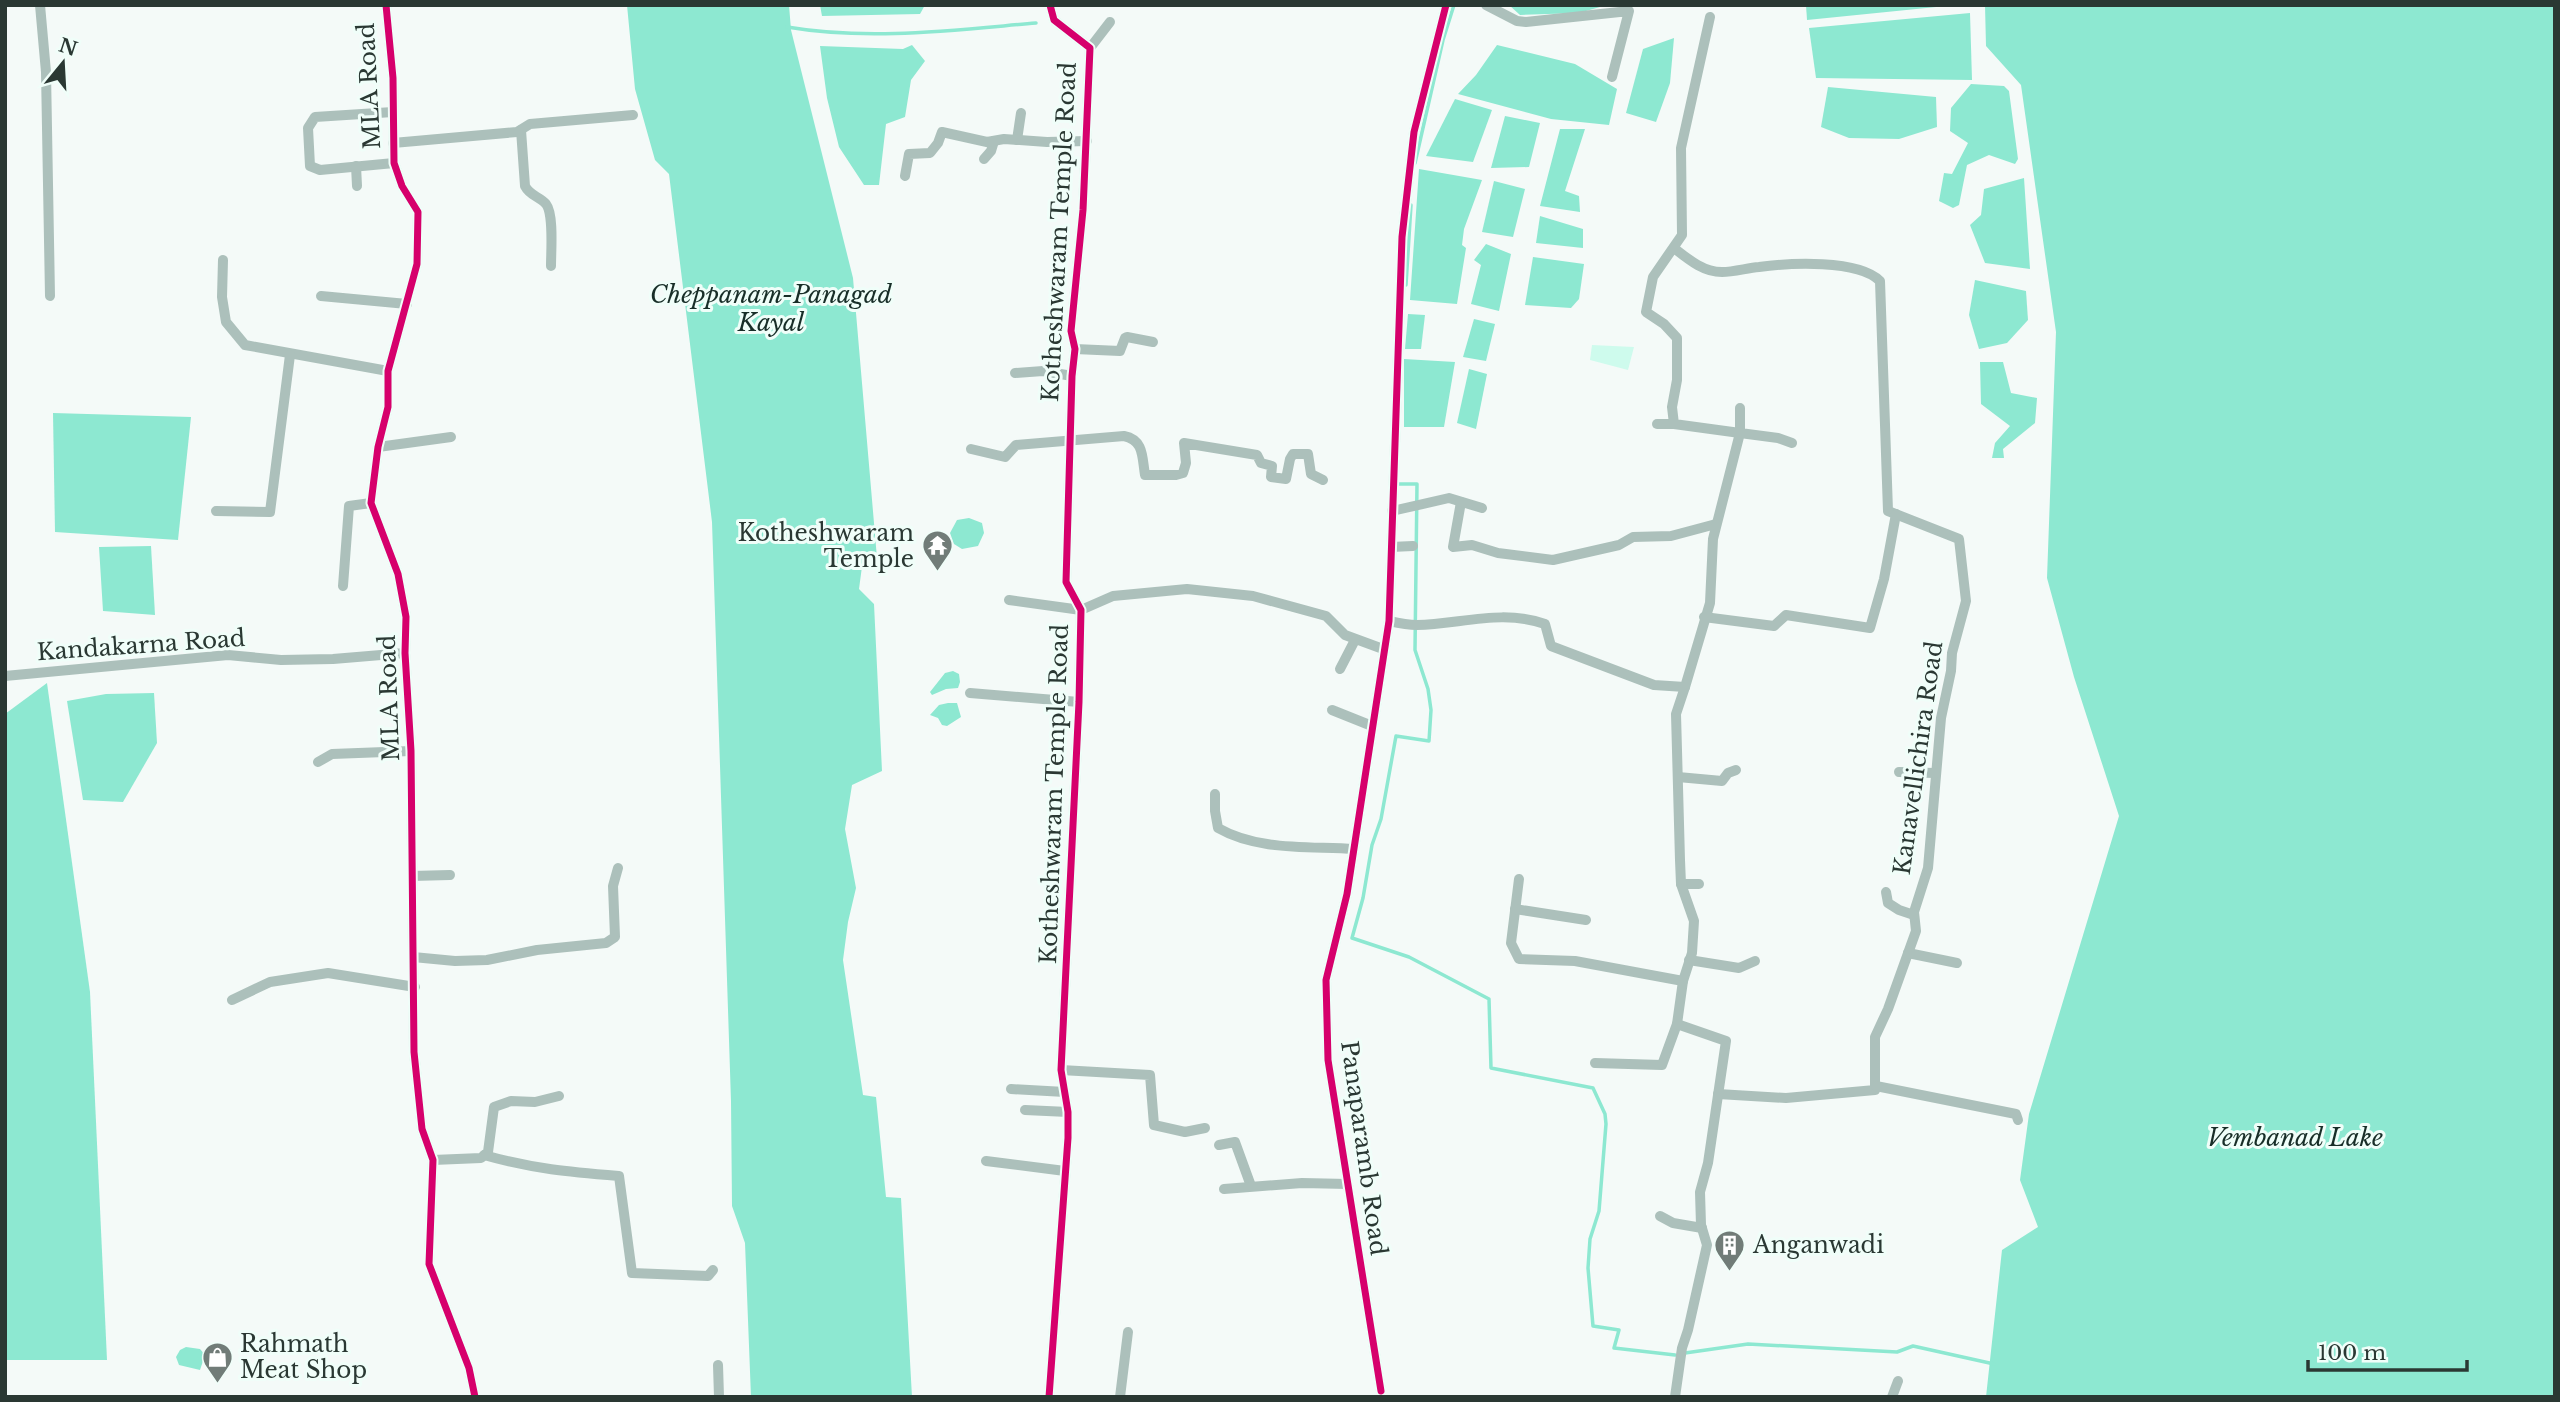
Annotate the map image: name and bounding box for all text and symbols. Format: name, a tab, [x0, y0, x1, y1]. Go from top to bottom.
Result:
street label: MLA Road	[352, 22, 386, 150]
north arrow	[28, 28, 98, 98]
text: N	[56, 34, 80, 61]
street label: Kotheshwaram Temple Road	[1036, 61, 1082, 403]
water label: Cheppanam-Panagad Kayal	[650, 280, 893, 337]
place label: Kotheshwaram Temple	[738, 519, 914, 573]
temple icon: Kotheshwaram Temple	[920, 529, 954, 573]
street label: Kandakarna Road	[36, 624, 246, 666]
street label: Kotheshwaram Temple Road	[1034, 624, 1074, 964]
street label: MLA Road	[373, 634, 405, 762]
street label: Kanavellichira Road	[1888, 639, 1948, 877]
street label: Panaparamb Road	[1335, 1039, 1393, 1257]
water label: Vembanad Lake	[2207, 1123, 2383, 1152]
building icon: Anganwadi	[1713, 1228, 1747, 1272]
place label: Anganwadi	[1752, 1231, 1884, 1259]
scale bar	[2308, 1328, 2467, 1372]
place label: Rahmath Meat Shop	[240, 1330, 367, 1384]
shop icon: Rahmath Meat Shop	[200, 1340, 234, 1384]
text: 100 m	[2318, 1340, 2386, 1366]

